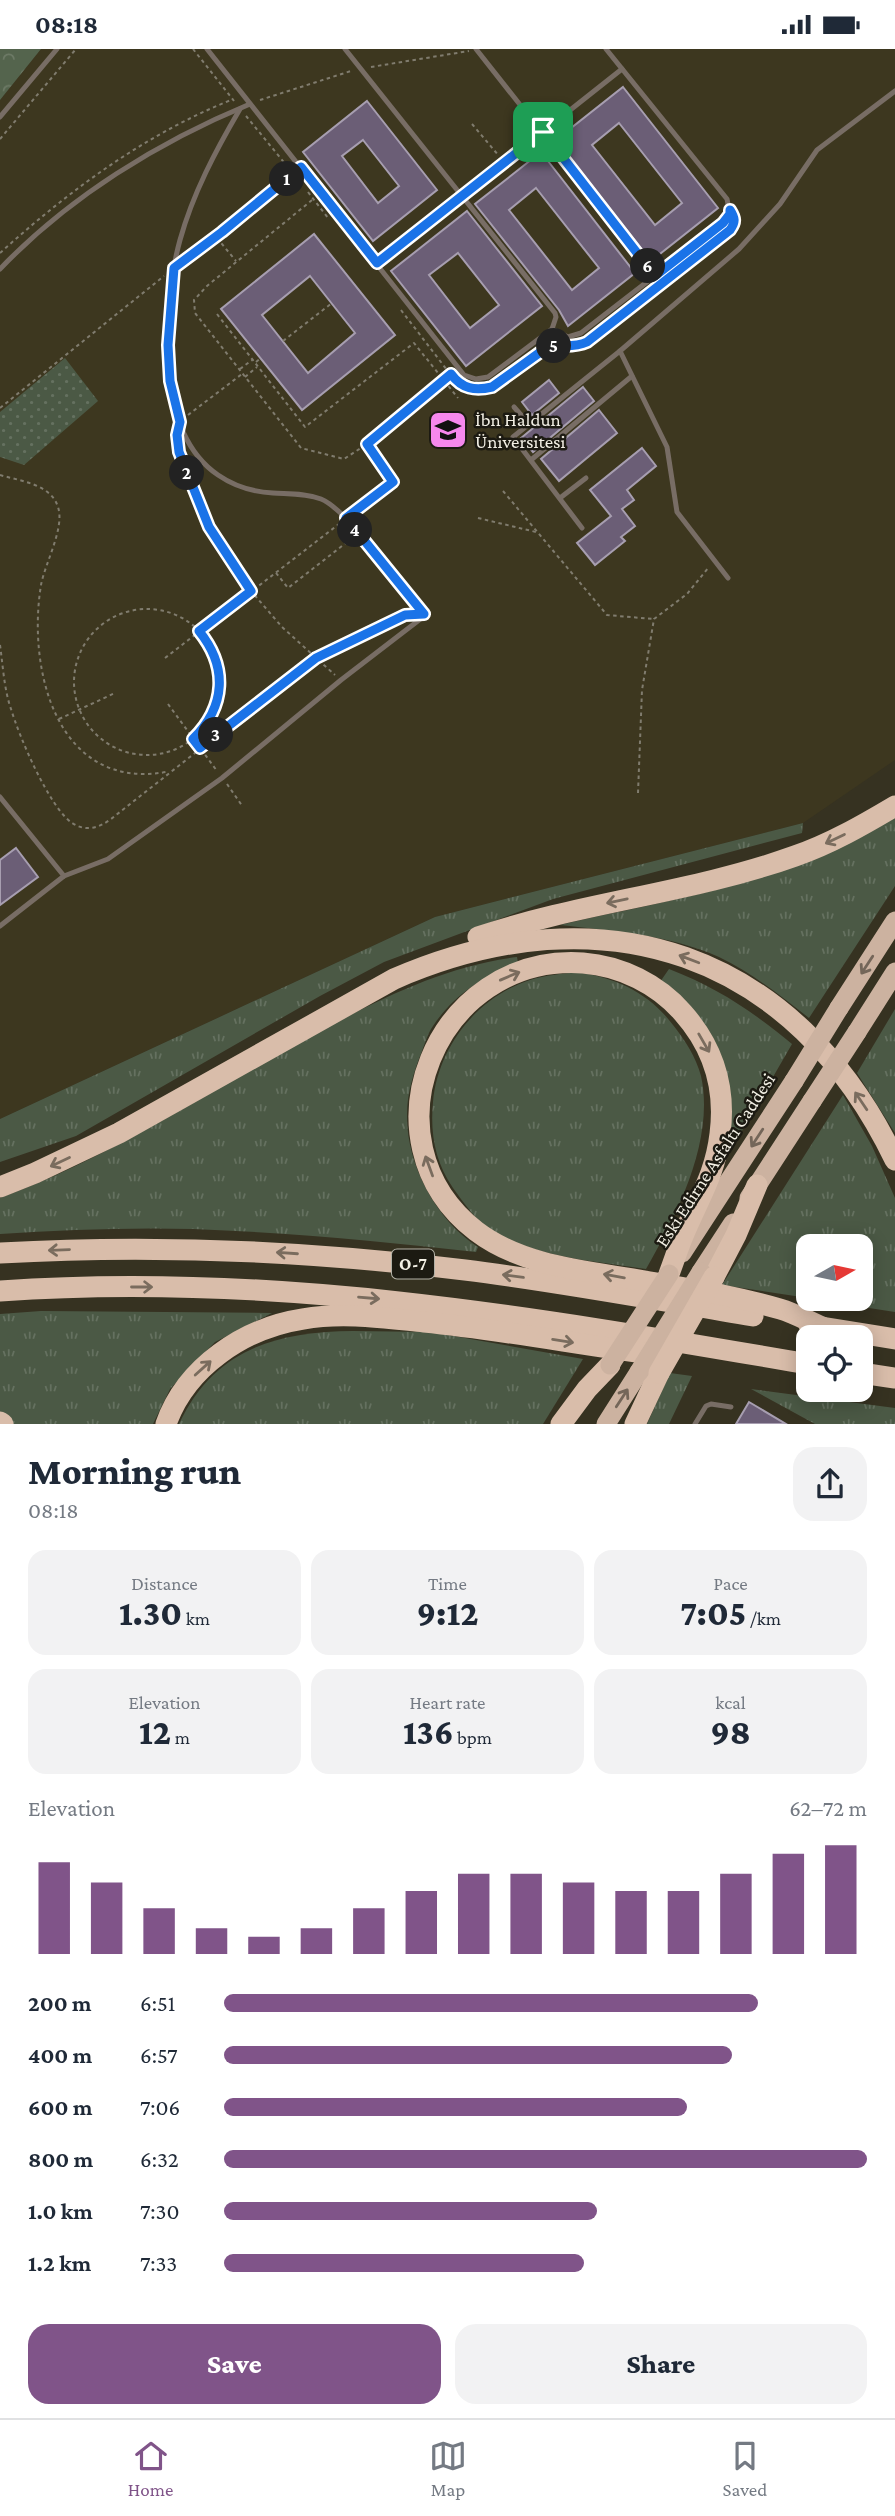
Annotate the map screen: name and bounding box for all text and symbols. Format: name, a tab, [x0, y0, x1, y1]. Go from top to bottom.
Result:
text: 08:18	[35, 10, 98, 39]
pin	[513, 102, 573, 162]
icon: arrive	[524, 113, 562, 151]
pin: 1	[270, 162, 304, 197]
text: 1	[283, 168, 290, 189]
pin: 6	[630, 249, 666, 283]
text: 6	[642, 255, 653, 276]
pin: 5	[536, 329, 572, 363]
text: 5	[549, 335, 558, 356]
school or university icon: İbn Haldun Üniversitesi	[427, 409, 469, 451]
place label: İbn Haldun Üniversitesi	[475, 409, 565, 452]
pin: 2	[170, 455, 204, 491]
text: 2	[182, 462, 191, 483]
pin: 4	[338, 512, 372, 547]
text: 4	[349, 519, 360, 540]
pin: 3	[198, 717, 234, 753]
text: 3	[211, 724, 220, 745]
one-way arrow	[825, 833, 846, 847]
one-way arrow	[606, 895, 629, 909]
one-way arrow	[679, 951, 700, 964]
one-way arrow	[860, 954, 874, 974]
one-way arrow	[499, 969, 520, 982]
one-way arrow	[697, 1033, 711, 1053]
street label: Eski Edirne Asfaltı Caddesi	[651, 1069, 779, 1251]
one-way arrow	[854, 1092, 868, 1111]
one-way arrow	[750, 1128, 764, 1147]
one-way arrow	[422, 1155, 435, 1177]
one-way arrow	[50, 1156, 71, 1169]
north arrow	[796, 1234, 873, 1311]
map controls	[796, 1234, 873, 1402]
one-way arrow	[48, 1243, 71, 1257]
one-way arrow	[276, 1246, 298, 1259]
road number: O-7	[392, 1249, 434, 1279]
one-way arrow	[603, 1269, 626, 1282]
one-way arrow	[502, 1270, 525, 1283]
one-way arrow	[130, 1280, 153, 1294]
one-way arrow	[357, 1292, 380, 1305]
button: locate	[796, 1325, 873, 1402]
one-way arrow	[551, 1335, 574, 1348]
one-way arrow	[194, 1360, 212, 1376]
one-way arrow	[615, 1389, 630, 1408]
button: share	[793, 1447, 867, 1521]
text: Morning run	[28, 1450, 241, 1492]
text: 08:18	[28, 1497, 79, 1523]
text: Distance	[131, 1573, 198, 1594]
text: Time	[428, 1573, 467, 1594]
text: Pace	[713, 1573, 748, 1594]
text: 1.30	[119, 1594, 182, 1633]
text: 9:12	[416, 1594, 479, 1633]
text: 7:05	[680, 1594, 746, 1633]
text: km	[182, 1608, 210, 1629]
text: /km	[746, 1608, 781, 1629]
text: Elevation	[129, 1692, 200, 1713]
text: Heart rate	[410, 1692, 485, 1713]
text: kcal	[715, 1692, 746, 1713]
text: 12	[139, 1713, 171, 1752]
text: 136	[403, 1713, 454, 1752]
text: 98	[710, 1713, 751, 1752]
text: m	[171, 1727, 190, 1748]
text: bpm	[454, 1727, 492, 1748]
text: Elevation	[28, 1795, 115, 1821]
text: 62–72 m	[789, 1795, 867, 1821]
text: 200 m	[28, 1990, 92, 2016]
text: 6:51	[140, 1990, 175, 2016]
text: 400 m	[28, 2042, 92, 2068]
text: 6:57	[140, 2042, 178, 2068]
text: 600 m	[28, 2094, 92, 2120]
text: 7:06	[140, 2094, 180, 2120]
text: 800 m	[28, 2146, 93, 2172]
text: 6:32	[140, 2146, 179, 2172]
text: 1.0 km	[28, 2198, 93, 2224]
text: 7:30	[140, 2198, 179, 2224]
text: 1.2 km	[28, 2250, 91, 2276]
text: 7:33	[140, 2250, 177, 2276]
button: Save	[28, 2324, 441, 2404]
button: Share	[455, 2324, 867, 2404]
tab: Home	[128, 2437, 173, 2500]
tab: Map	[429, 2437, 467, 2500]
tab: Saved	[723, 2437, 767, 2500]

